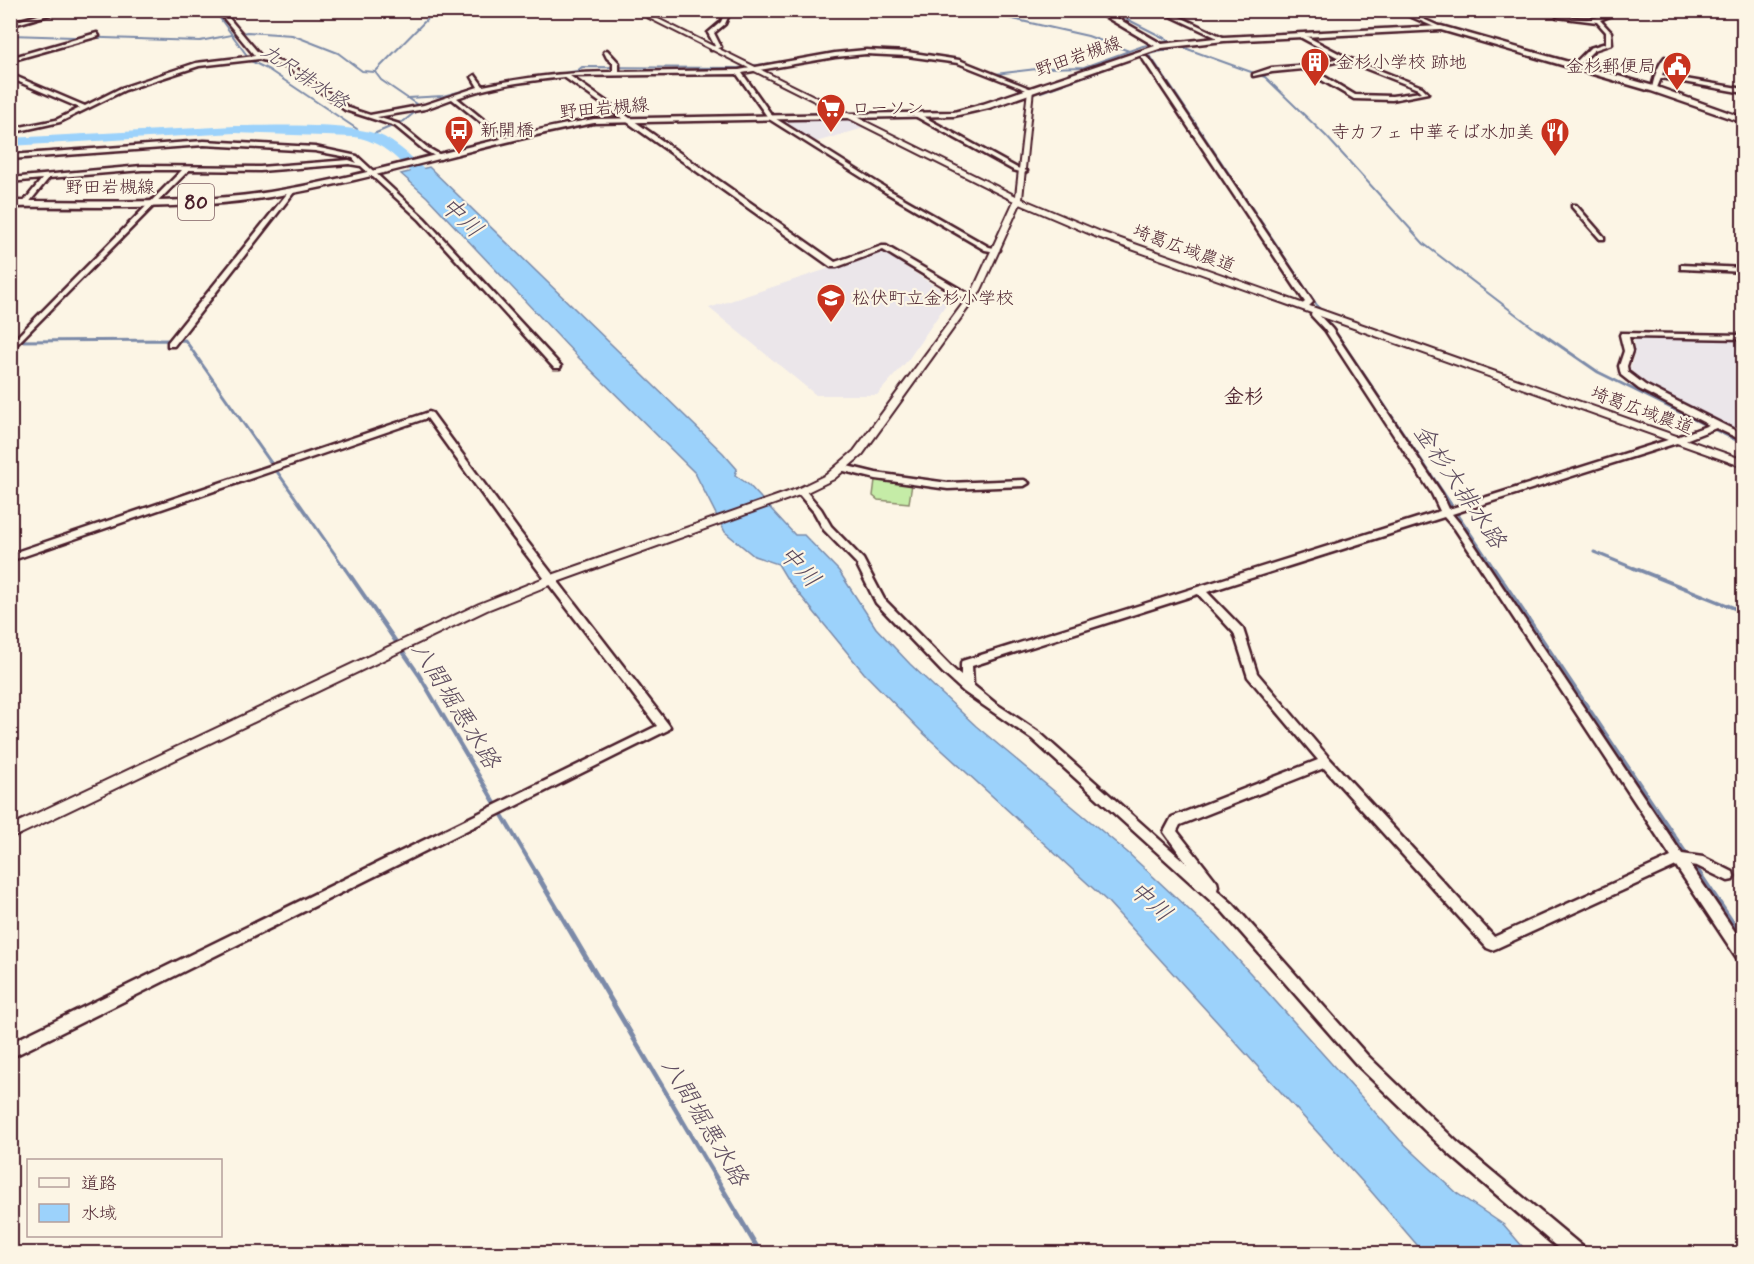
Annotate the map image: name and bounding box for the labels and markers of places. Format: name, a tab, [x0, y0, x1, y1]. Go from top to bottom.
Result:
building icon: 金杉小学校 跡地	[1299, 46, 1331, 88]
public building icon: 金杉郵便局	[1661, 50, 1693, 92]
place label: 金杉小学校 跡地	[1336, 51, 1467, 75]
place label: 金杉郵便局	[1566, 55, 1656, 79]
supermarket icon: ローソン	[815, 92, 847, 134]
place label: ローソン	[852, 97, 924, 121]
bus stop icon: 新開橋	[443, 114, 475, 156]
restaurant icon: 寺カフェ 中華そば水加美	[1539, 116, 1571, 158]
place label: 新開橋	[480, 119, 534, 143]
place label: 寺カフェ 中華そば水加美	[1331, 121, 1534, 145]
school or university icon: 松伏町立金杉小学校	[815, 282, 847, 324]
place label: 松伏町立金杉小学校	[852, 287, 1014, 311]

